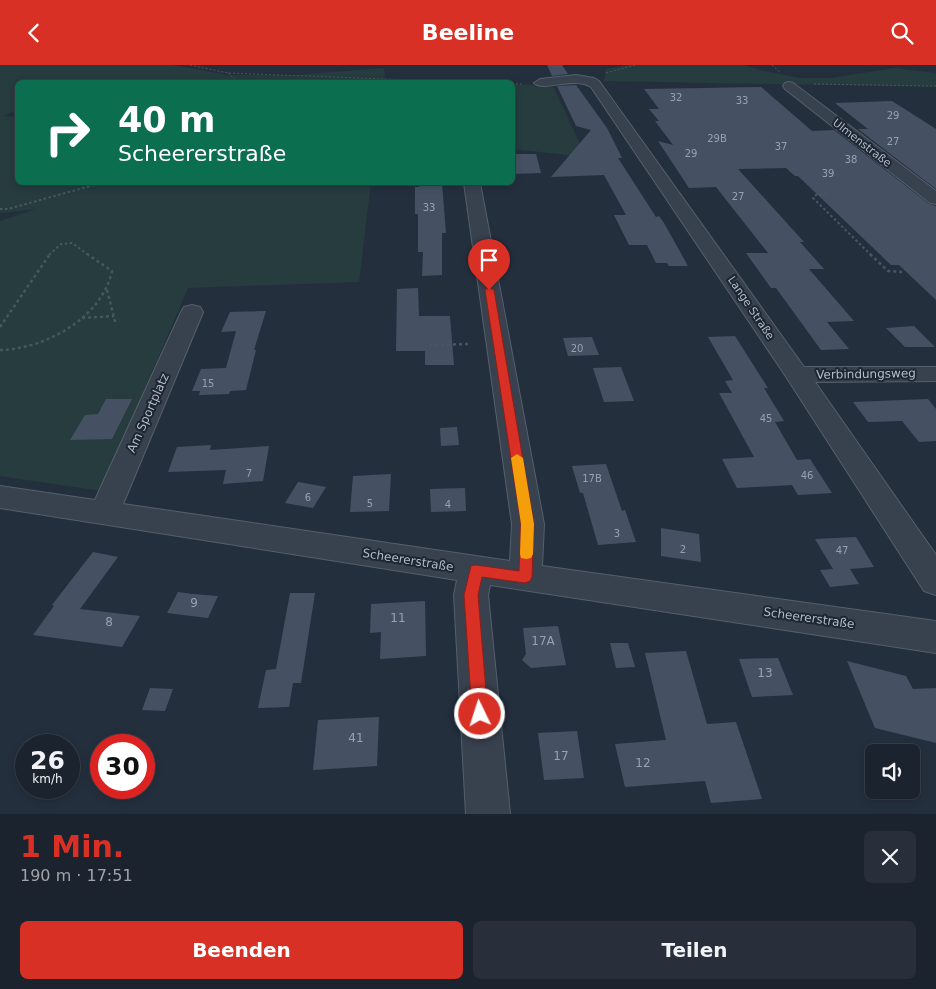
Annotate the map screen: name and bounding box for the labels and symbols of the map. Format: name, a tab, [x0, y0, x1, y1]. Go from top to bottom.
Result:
house number: 32	[670, 92, 682, 103]
house number: 33	[736, 95, 748, 106]
house number: 29	[887, 110, 899, 121]
street label: Ulmenstraße	[830, 116, 894, 170]
house number: 29B	[707, 133, 727, 144]
house number: 27	[887, 136, 899, 147]
house number: 37	[775, 141, 787, 152]
house number: 29	[685, 148, 697, 159]
house number: 38	[845, 154, 857, 165]
house number: 39	[822, 168, 834, 179]
house number: 27	[732, 191, 744, 202]
house number: 33	[423, 202, 435, 213]
pin	[468, 239, 510, 290]
street label: Lange Straße	[725, 274, 777, 342]
house number: 20	[571, 343, 583, 354]
street label: Verbindungsweg	[816, 366, 916, 382]
street label: Am Sportplatz	[124, 371, 172, 455]
house number: 15	[202, 378, 214, 389]
house number: 45	[760, 413, 772, 424]
house number: 7	[246, 468, 252, 479]
house number: 46	[801, 470, 813, 481]
house number: 17B	[582, 473, 602, 484]
house number: 6	[305, 492, 311, 503]
house number: 5	[367, 498, 373, 509]
house number: 4	[445, 499, 451, 510]
house number: 3	[614, 528, 620, 539]
house number: 2	[680, 544, 686, 555]
house number: 47	[836, 545, 848, 556]
street label: Scheererstraße	[362, 546, 454, 574]
house number: 9	[190, 596, 198, 610]
street label: Scheererstraße	[763, 605, 855, 631]
house number: 11	[390, 611, 406, 625]
house number: 8	[105, 615, 113, 629]
house number: 17A	[531, 634, 556, 648]
house number: 13	[757, 666, 773, 680]
position arrow	[453, 687, 505, 739]
house number: 41	[348, 731, 364, 745]
speed limit sign: 30	[90, 734, 155, 799]
house number: 17	[553, 749, 569, 763]
house number: 12	[635, 756, 651, 770]

